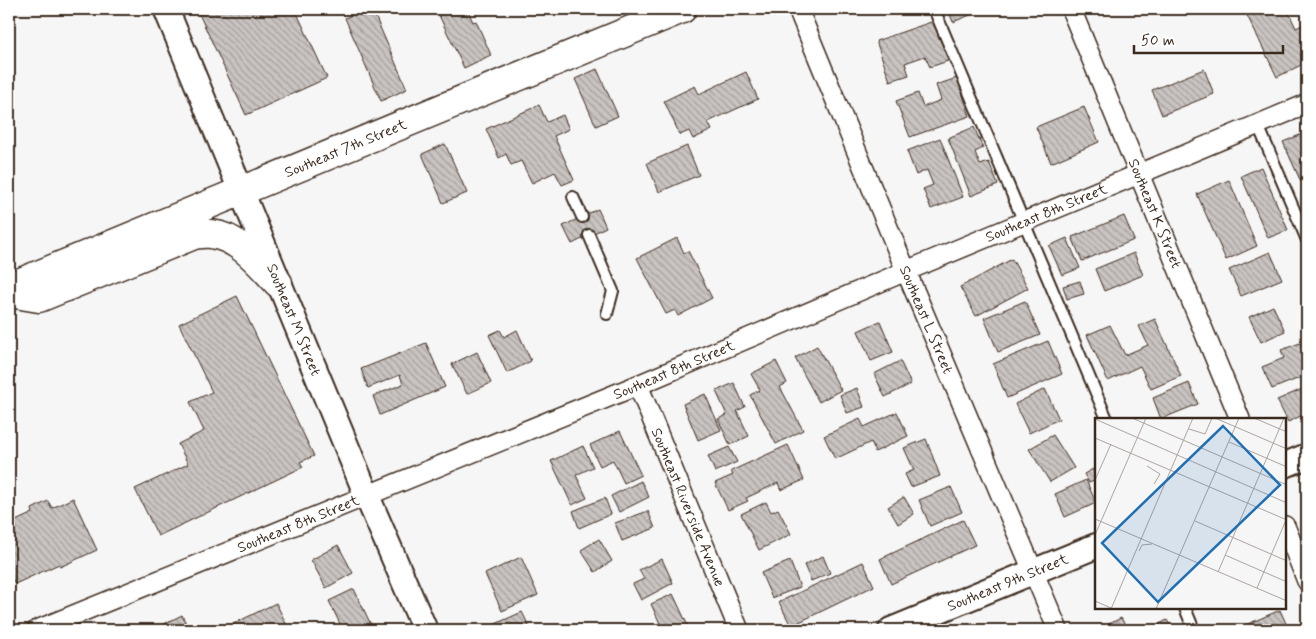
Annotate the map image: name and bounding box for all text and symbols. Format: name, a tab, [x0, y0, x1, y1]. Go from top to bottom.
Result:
scale bar	[1134, 22, 1282, 54]
text: 50 m	[1141, 31, 1175, 51]
street label: Southeast 7th Street	[282, 115, 410, 183]
street label: Southeast K Street	[1123, 156, 1186, 272]
street label: Southeast 8th Street	[983, 179, 1110, 248]
street label: Southeast M Street	[261, 261, 325, 379]
street label: Southeast L Street	[894, 263, 957, 377]
street label: Southeast 8th Street	[611, 336, 738, 405]
inset map	[1095, 418, 1286, 609]
street label: Southeast Riverside Avenue	[646, 425, 729, 590]
street label: Southeast 8th Street	[235, 491, 363, 558]
street label: Southeast 9th Street	[945, 549, 1072, 617]

